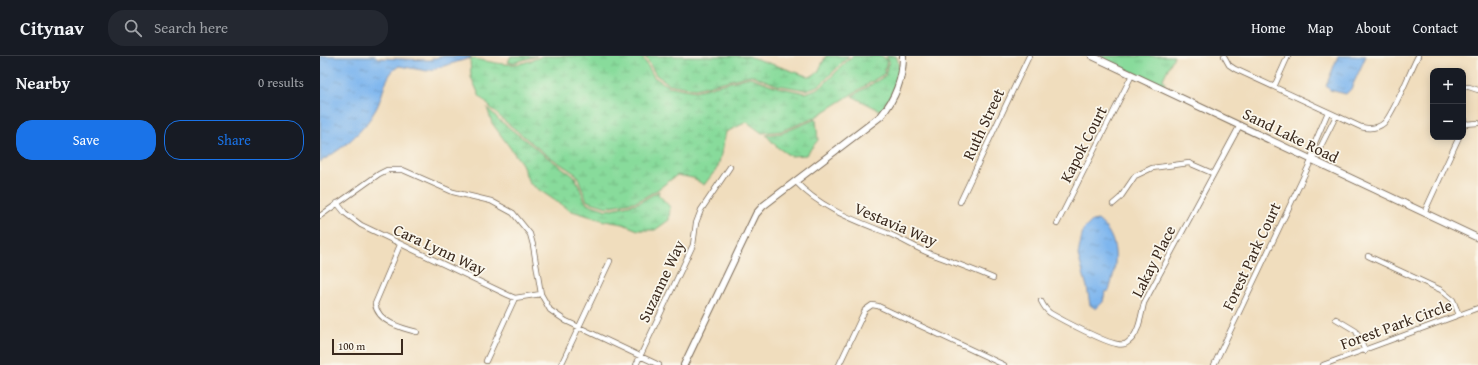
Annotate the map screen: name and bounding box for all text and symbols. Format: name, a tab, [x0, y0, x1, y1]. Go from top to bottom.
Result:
search box	[108, 10, 388, 46]
text: Citynav	[20, 14, 84, 42]
icon: search	[122, 17, 144, 39]
text: Search here	[154, 17, 228, 38]
text: Home	[1251, 18, 1286, 38]
text: Map	[1308, 18, 1333, 38]
text: About	[1355, 18, 1391, 38]
text: Contact	[1413, 18, 1458, 38]
map controls	[1430, 68, 1466, 140]
button: +	[1430, 68, 1466, 104]
text: Nearby	[16, 70, 70, 95]
text: 0 results	[258, 73, 304, 92]
street label: Ruth Street	[956, 84, 1010, 164]
street label: Kapok Court	[1053, 101, 1113, 187]
street label: Sand Lake Road	[1239, 101, 1343, 169]
button: −	[1430, 104, 1466, 140]
button: Save	[16, 120, 156, 160]
button: Share	[164, 120, 304, 160]
street label: Vestavia Way	[851, 196, 941, 252]
street label: Forest Park Court	[1215, 198, 1287, 314]
street label: Cara Lynn Way	[390, 217, 490, 281]
street label: Lakay Place	[1125, 221, 1181, 301]
street label: Suzanne Way	[631, 236, 691, 326]
street label: Forest Park Circle	[1337, 293, 1455, 355]
scale bar	[332, 337, 403, 356]
text: 100 m	[338, 338, 365, 354]

